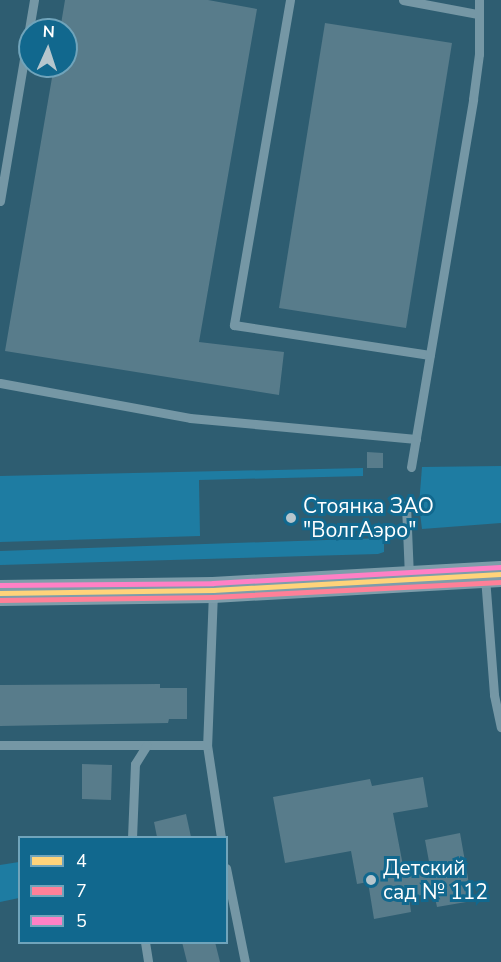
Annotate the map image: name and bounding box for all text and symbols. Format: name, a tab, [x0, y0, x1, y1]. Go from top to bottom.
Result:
north arrow	[18, 18, 78, 78]
text: N	[42, 21, 55, 43]
place label: Стоянка ЗАО "ВолгАэро"	[303, 493, 434, 543]
marker: Стоянка ЗАО "ВолгАэро"	[284, 511, 298, 525]
legend	[18, 836, 228, 944]
text: 4	[76, 849, 87, 873]
place label: Детский сад № 112	[383, 855, 488, 905]
marker: Детский сад № 112	[364, 873, 378, 887]
text: 7	[76, 879, 87, 903]
text: 5	[76, 909, 87, 933]

